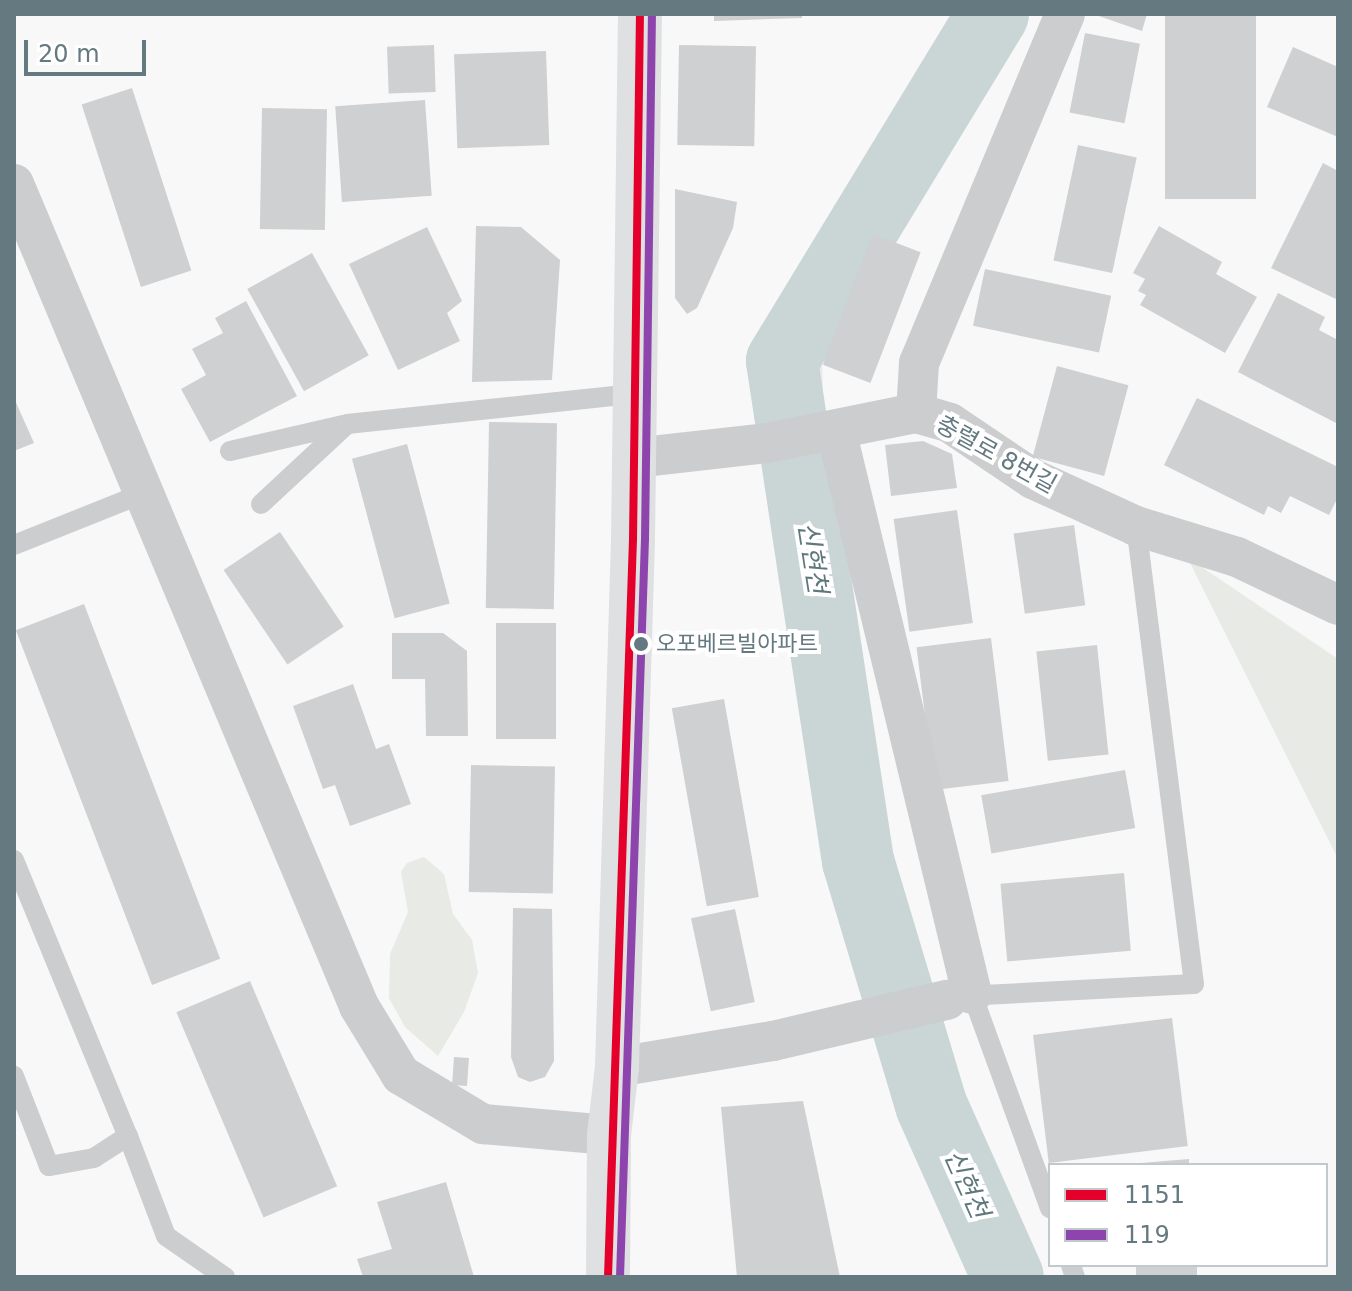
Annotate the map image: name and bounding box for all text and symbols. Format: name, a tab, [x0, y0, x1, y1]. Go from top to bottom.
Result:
scale bar	[28, 24, 150, 74]
text: 20 m	[38, 40, 100, 68]
street label: 충렬로 8번길	[931, 410, 1061, 500]
water label: 신현천	[791, 520, 833, 596]
place label: 오포베르빌아파트	[656, 631, 818, 657]
marker: 오포베르빌아파트	[633, 636, 649, 652]
water label: 신현천	[937, 1145, 995, 1223]
legend	[1048, 1163, 1328, 1267]
text: 1151	[1124, 1181, 1185, 1209]
text: 119	[1124, 1221, 1170, 1249]

